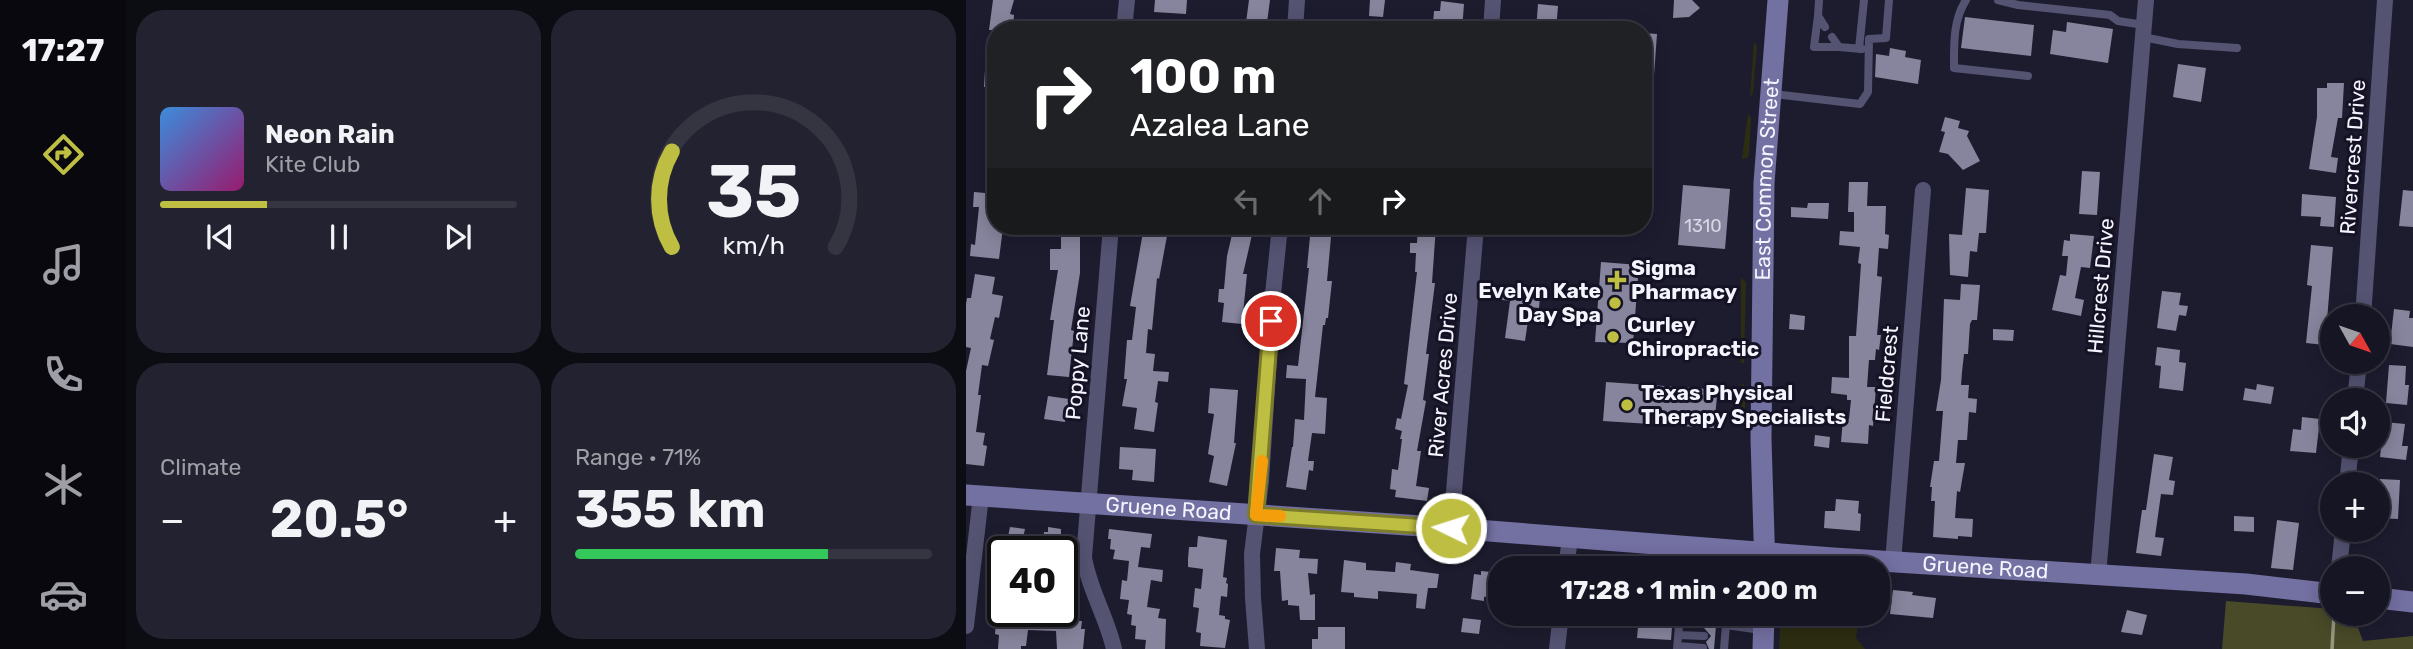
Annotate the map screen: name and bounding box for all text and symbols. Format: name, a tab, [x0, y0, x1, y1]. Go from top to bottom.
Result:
text: 17:27	[22, 31, 104, 69]
text: 100 m	[1130, 47, 1276, 105]
icon: right	[1015, 49, 1106, 140]
street label: East Common Street	[1750, 77, 1784, 280]
street label: Rivercrest Drive	[2335, 79, 2370, 235]
text: Azalea Lane	[1130, 106, 1310, 144]
text: Neon Rain	[265, 119, 395, 150]
icon: directions	[39, 130, 88, 179]
text: Kite Club	[265, 150, 360, 178]
text: 35	[706, 150, 801, 236]
icon: left	[1228, 182, 1266, 220]
icon: ahead	[1301, 182, 1339, 220]
icon: right	[1374, 182, 1412, 220]
house number: 1310	[1684, 215, 1722, 237]
street label: Hillcrest Drive	[2082, 217, 2119, 355]
icon: previous	[201, 218, 239, 256]
icon: pause	[320, 218, 358, 256]
icon: next	[439, 218, 477, 256]
text: km/h	[722, 231, 785, 260]
icon: music	[39, 240, 88, 289]
place label: Sigma Pharmacy	[1631, 255, 1737, 304]
marker: Sigma Pharmacy	[1609, 272, 1625, 288]
place label: Evelyn Kate Day Spa	[1478, 278, 1601, 327]
pin	[1241, 291, 1301, 351]
street label: River Acres Drive	[1423, 291, 1462, 458]
marker: Evelyn Kate Day Spa	[1607, 295, 1623, 311]
icon: arrive	[1252, 302, 1290, 340]
north arrow	[2320, 304, 2390, 374]
map controls	[2320, 304, 2390, 626]
street label: Poppy Lane	[1060, 305, 1095, 421]
place label: Curley Chiropractic	[1627, 312, 1759, 361]
street label: Fieldcrest	[1870, 325, 1903, 423]
marker: Curley Chiropractic	[1605, 329, 1621, 345]
icon: phone	[39, 350, 88, 399]
place label: Texas Physical Therapy Specialists	[1641, 380, 1846, 429]
button: sound	[2320, 388, 2390, 458]
marker: Texas Physical Therapy Specialists	[1619, 397, 1635, 413]
text: Range · 71%	[575, 443, 701, 471]
text: Climate	[160, 453, 241, 481]
icon: climate	[39, 460, 88, 509]
button: +	[2320, 472, 2390, 542]
text: 355 km	[575, 478, 766, 540]
text: 20.5°	[270, 488, 408, 550]
position arrow	[1414, 491, 1488, 565]
street label: Gruene Road	[1105, 492, 1232, 525]
text: −	[160, 497, 185, 543]
text: +	[493, 497, 517, 543]
speed limit sign: 40	[987, 536, 1078, 627]
street label: Gruene Road	[1922, 551, 2049, 584]
button: −	[2320, 556, 2390, 626]
icon: car	[39, 570, 88, 619]
text: 17:28 · 1 min · 200 m	[1560, 575, 1818, 606]

